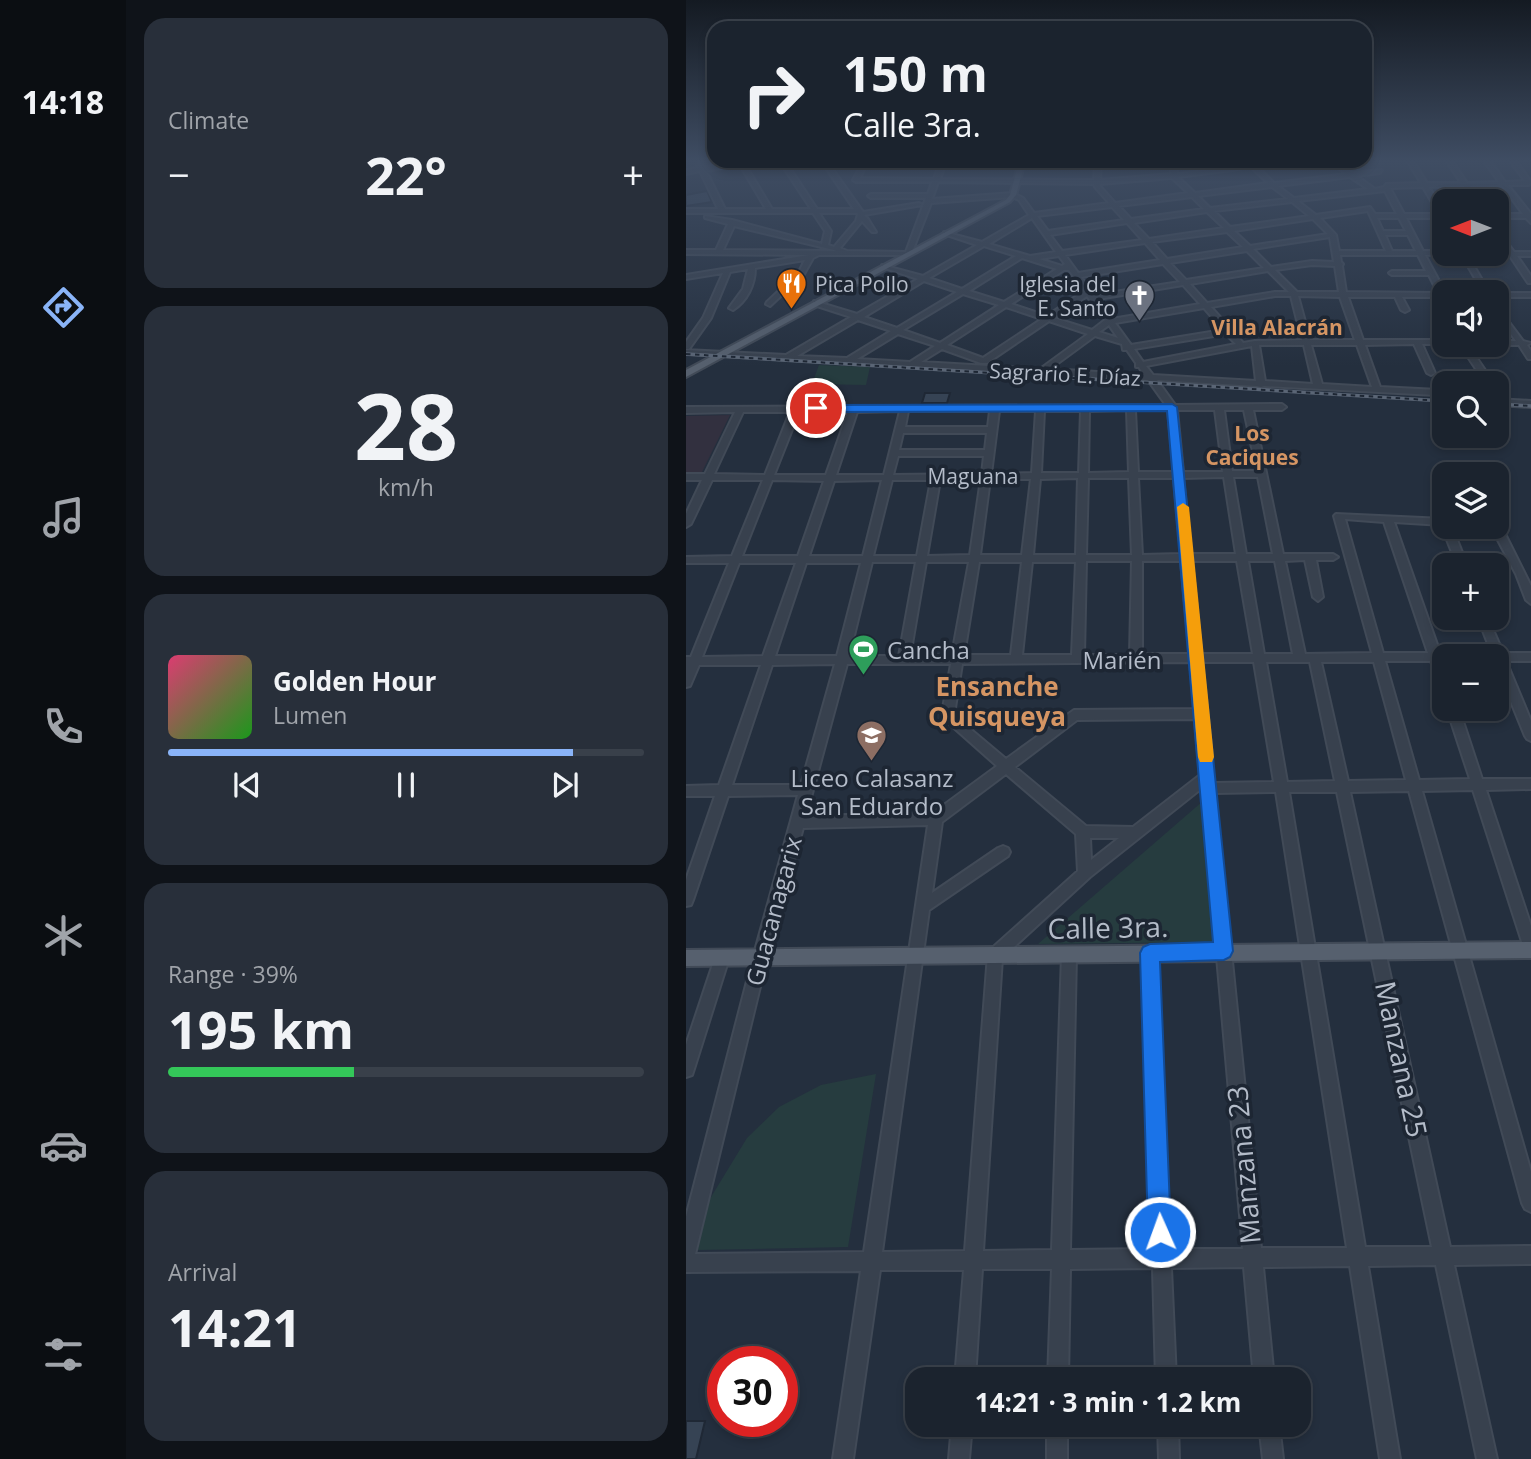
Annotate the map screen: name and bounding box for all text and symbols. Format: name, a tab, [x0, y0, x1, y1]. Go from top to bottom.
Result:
text: 150 m	[843, 40, 988, 106]
icon: right	[728, 49, 819, 140]
text: 14:18	[22, 80, 104, 123]
text: Calle 3ra.	[843, 103, 981, 146]
text: Climate	[168, 104, 249, 136]
text: 22°	[365, 139, 447, 210]
text: −	[168, 148, 190, 200]
text: +	[622, 148, 644, 200]
north arrow	[1432, 189, 1508, 266]
map controls	[1432, 189, 1509, 721]
restaurant icon: Pica Pollo	[775, 267, 809, 311]
place label: Pica Pollo	[815, 270, 909, 298]
place label: Iglesia del E. Santo	[1019, 270, 1116, 322]
church icon: Iglesia del E. Santo	[1122, 279, 1156, 323]
button: sound	[1432, 280, 1509, 357]
icon: directions	[39, 283, 88, 332]
district label: Villa Alacrán	[1211, 313, 1343, 341]
street label: Sagrario E. Díaz	[989, 356, 1142, 392]
text: 28	[354, 363, 458, 487]
button: search	[1432, 371, 1509, 448]
pin	[786, 378, 846, 438]
icon: arrive	[797, 389, 835, 427]
district label: Los Caciques	[1205, 419, 1299, 471]
street label: Maguana	[927, 462, 1019, 490]
button: layers	[1432, 462, 1509, 539]
text: km/h	[378, 471, 434, 503]
icon: music	[39, 493, 88, 542]
button: +	[1432, 553, 1509, 630]
sports icon: Cancha	[847, 632, 881, 676]
place label: Cancha	[887, 633, 970, 666]
street label: Marién	[1083, 643, 1161, 676]
button: −	[1432, 644, 1509, 721]
text: Golden Hour	[273, 663, 436, 699]
district label: Ensanche Quisqueya	[928, 668, 1066, 734]
text: Lumen	[273, 699, 347, 731]
icon: phone	[39, 702, 88, 751]
school or university icon: Liceo Calasanz San Eduardo	[855, 718, 889, 762]
place label: Liceo Calasanz San Eduardo	[791, 761, 953, 822]
icon: previous	[228, 766, 266, 804]
icon: pause	[387, 766, 425, 804]
icon: next	[546, 766, 584, 804]
street label: Guacanagarix	[737, 832, 809, 989]
street label: Calle 3ra.	[1047, 907, 1169, 947]
icon: climate	[39, 911, 88, 960]
text: Range · 39%	[168, 958, 298, 990]
street label: Manzana 25	[1367, 977, 1437, 1141]
text: 195 km	[168, 993, 354, 1064]
street label: Manzana 23	[1217, 1084, 1269, 1246]
icon: car	[39, 1121, 88, 1170]
position arrow	[1123, 1195, 1197, 1269]
text: Arrival	[168, 1256, 237, 1288]
text: 14:21	[168, 1291, 302, 1362]
icon: filters	[39, 1330, 88, 1379]
speed limit sign: 30	[707, 1346, 798, 1437]
text: 14:21 · 3 min · 1.2 km	[975, 1384, 1241, 1420]

